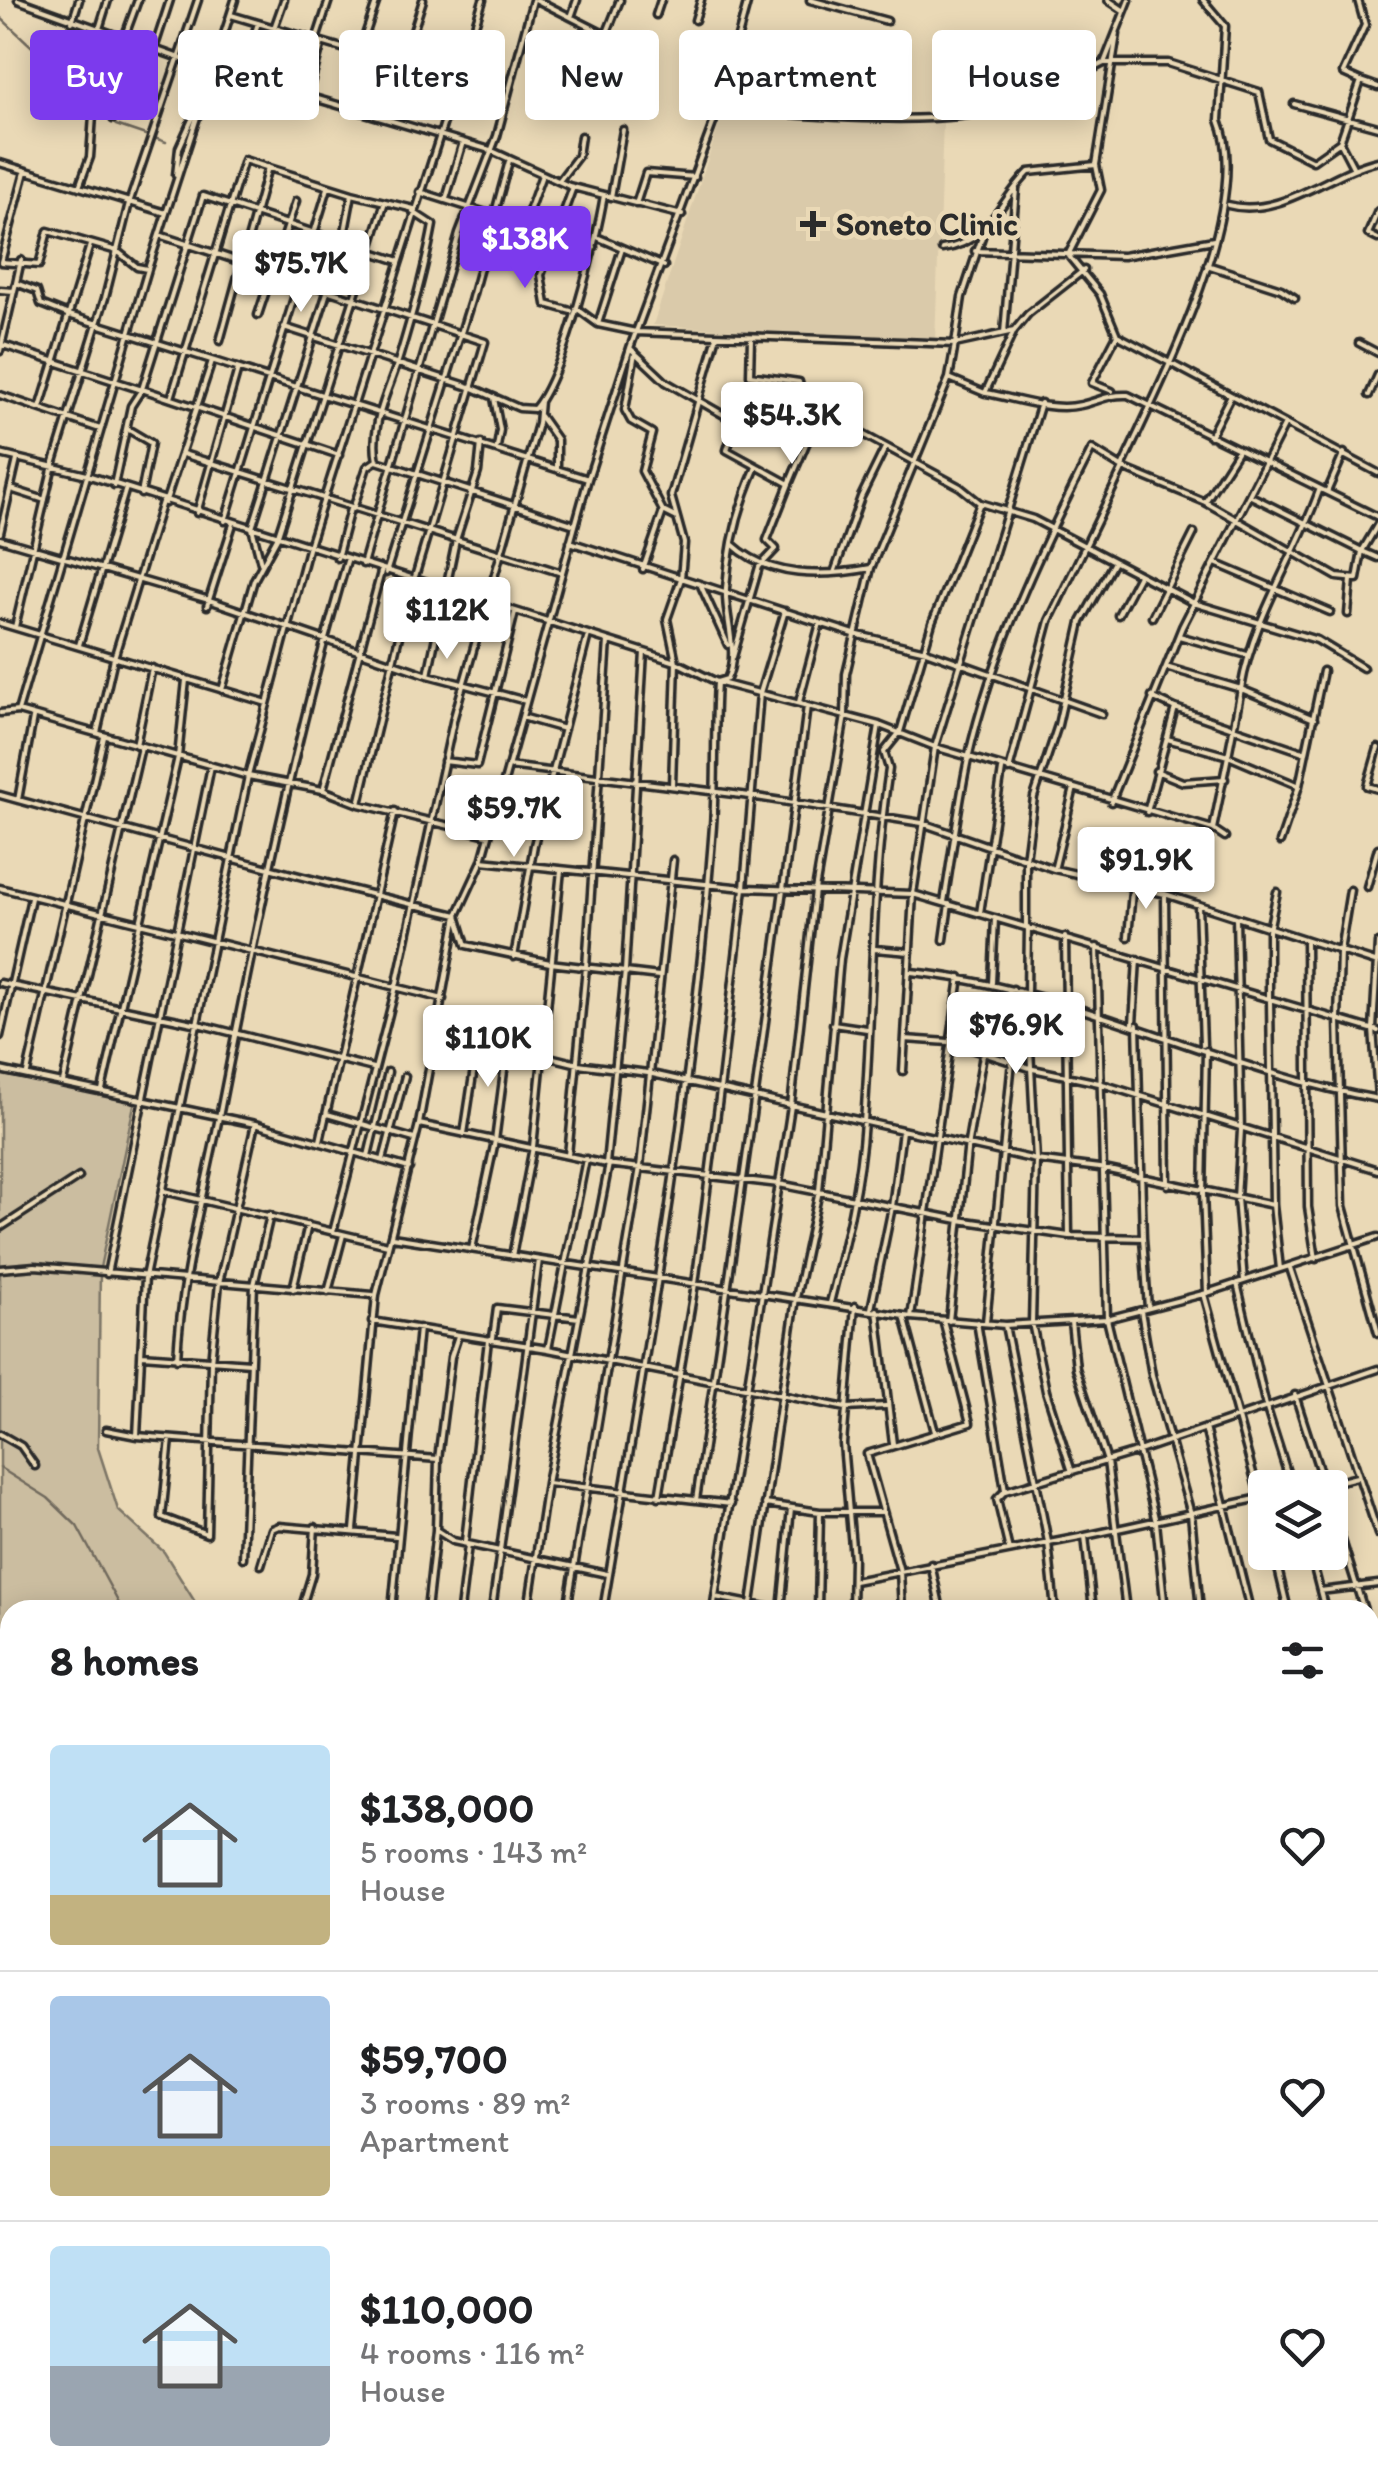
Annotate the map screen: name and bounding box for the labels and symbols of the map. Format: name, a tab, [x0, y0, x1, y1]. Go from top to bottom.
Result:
place label: Soneto Clinic	[836, 205, 1018, 243]
pin: $138K	[455, 206, 595, 291]
marker: Soneto Clinic	[800, 211, 826, 237]
pin: $75.7K	[220, 230, 382, 315]
pin: $54.3K	[711, 382, 873, 467]
pin: $112K	[377, 577, 517, 662]
pin: $59.7K	[433, 775, 595, 860]
pin: $91.9K	[1065, 827, 1227, 912]
pin: $76.9K	[935, 992, 1097, 1077]
pin: $110K	[418, 1005, 558, 1090]

